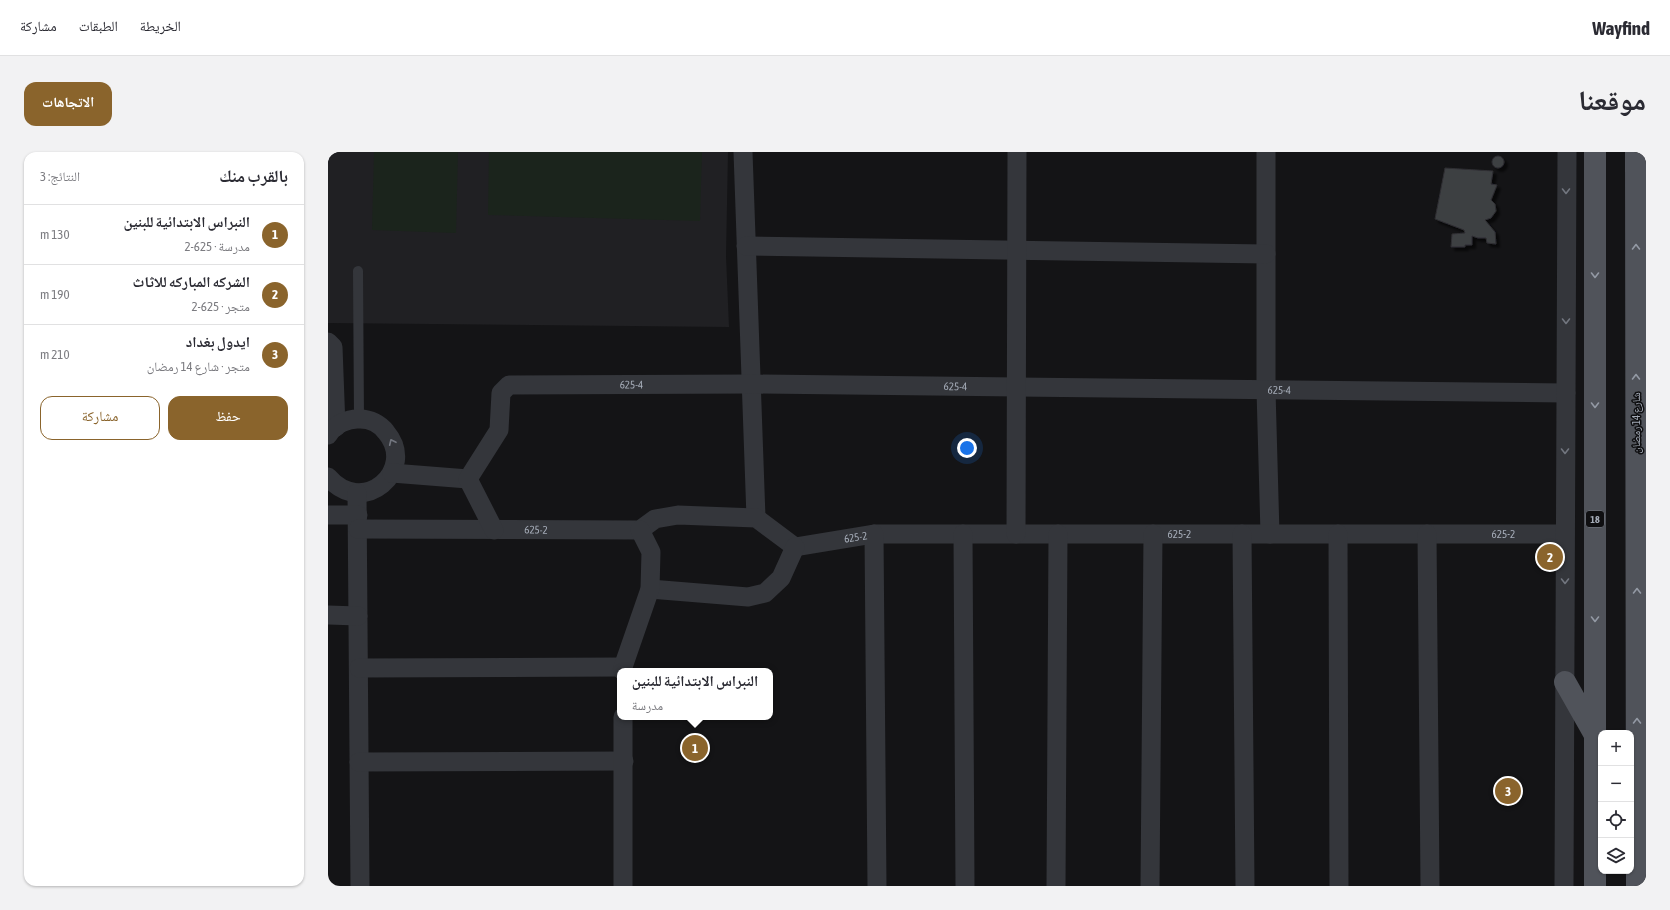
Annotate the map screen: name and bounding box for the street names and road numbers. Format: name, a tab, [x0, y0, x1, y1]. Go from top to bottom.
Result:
street label: 625-4	[620, 378, 643, 391]
street label: 625-4	[944, 380, 967, 392]
street label: 625-4	[1268, 384, 1291, 396]
street label: شارع 14 رمضان	[1630, 392, 1643, 454]
road number: 18	[1586, 511, 1604, 527]
street label: 625-2	[524, 524, 548, 536]
street label: 625-2	[1168, 528, 1191, 540]
street label: 625-2	[1492, 528, 1515, 540]
street label: 625-2	[843, 529, 868, 545]

